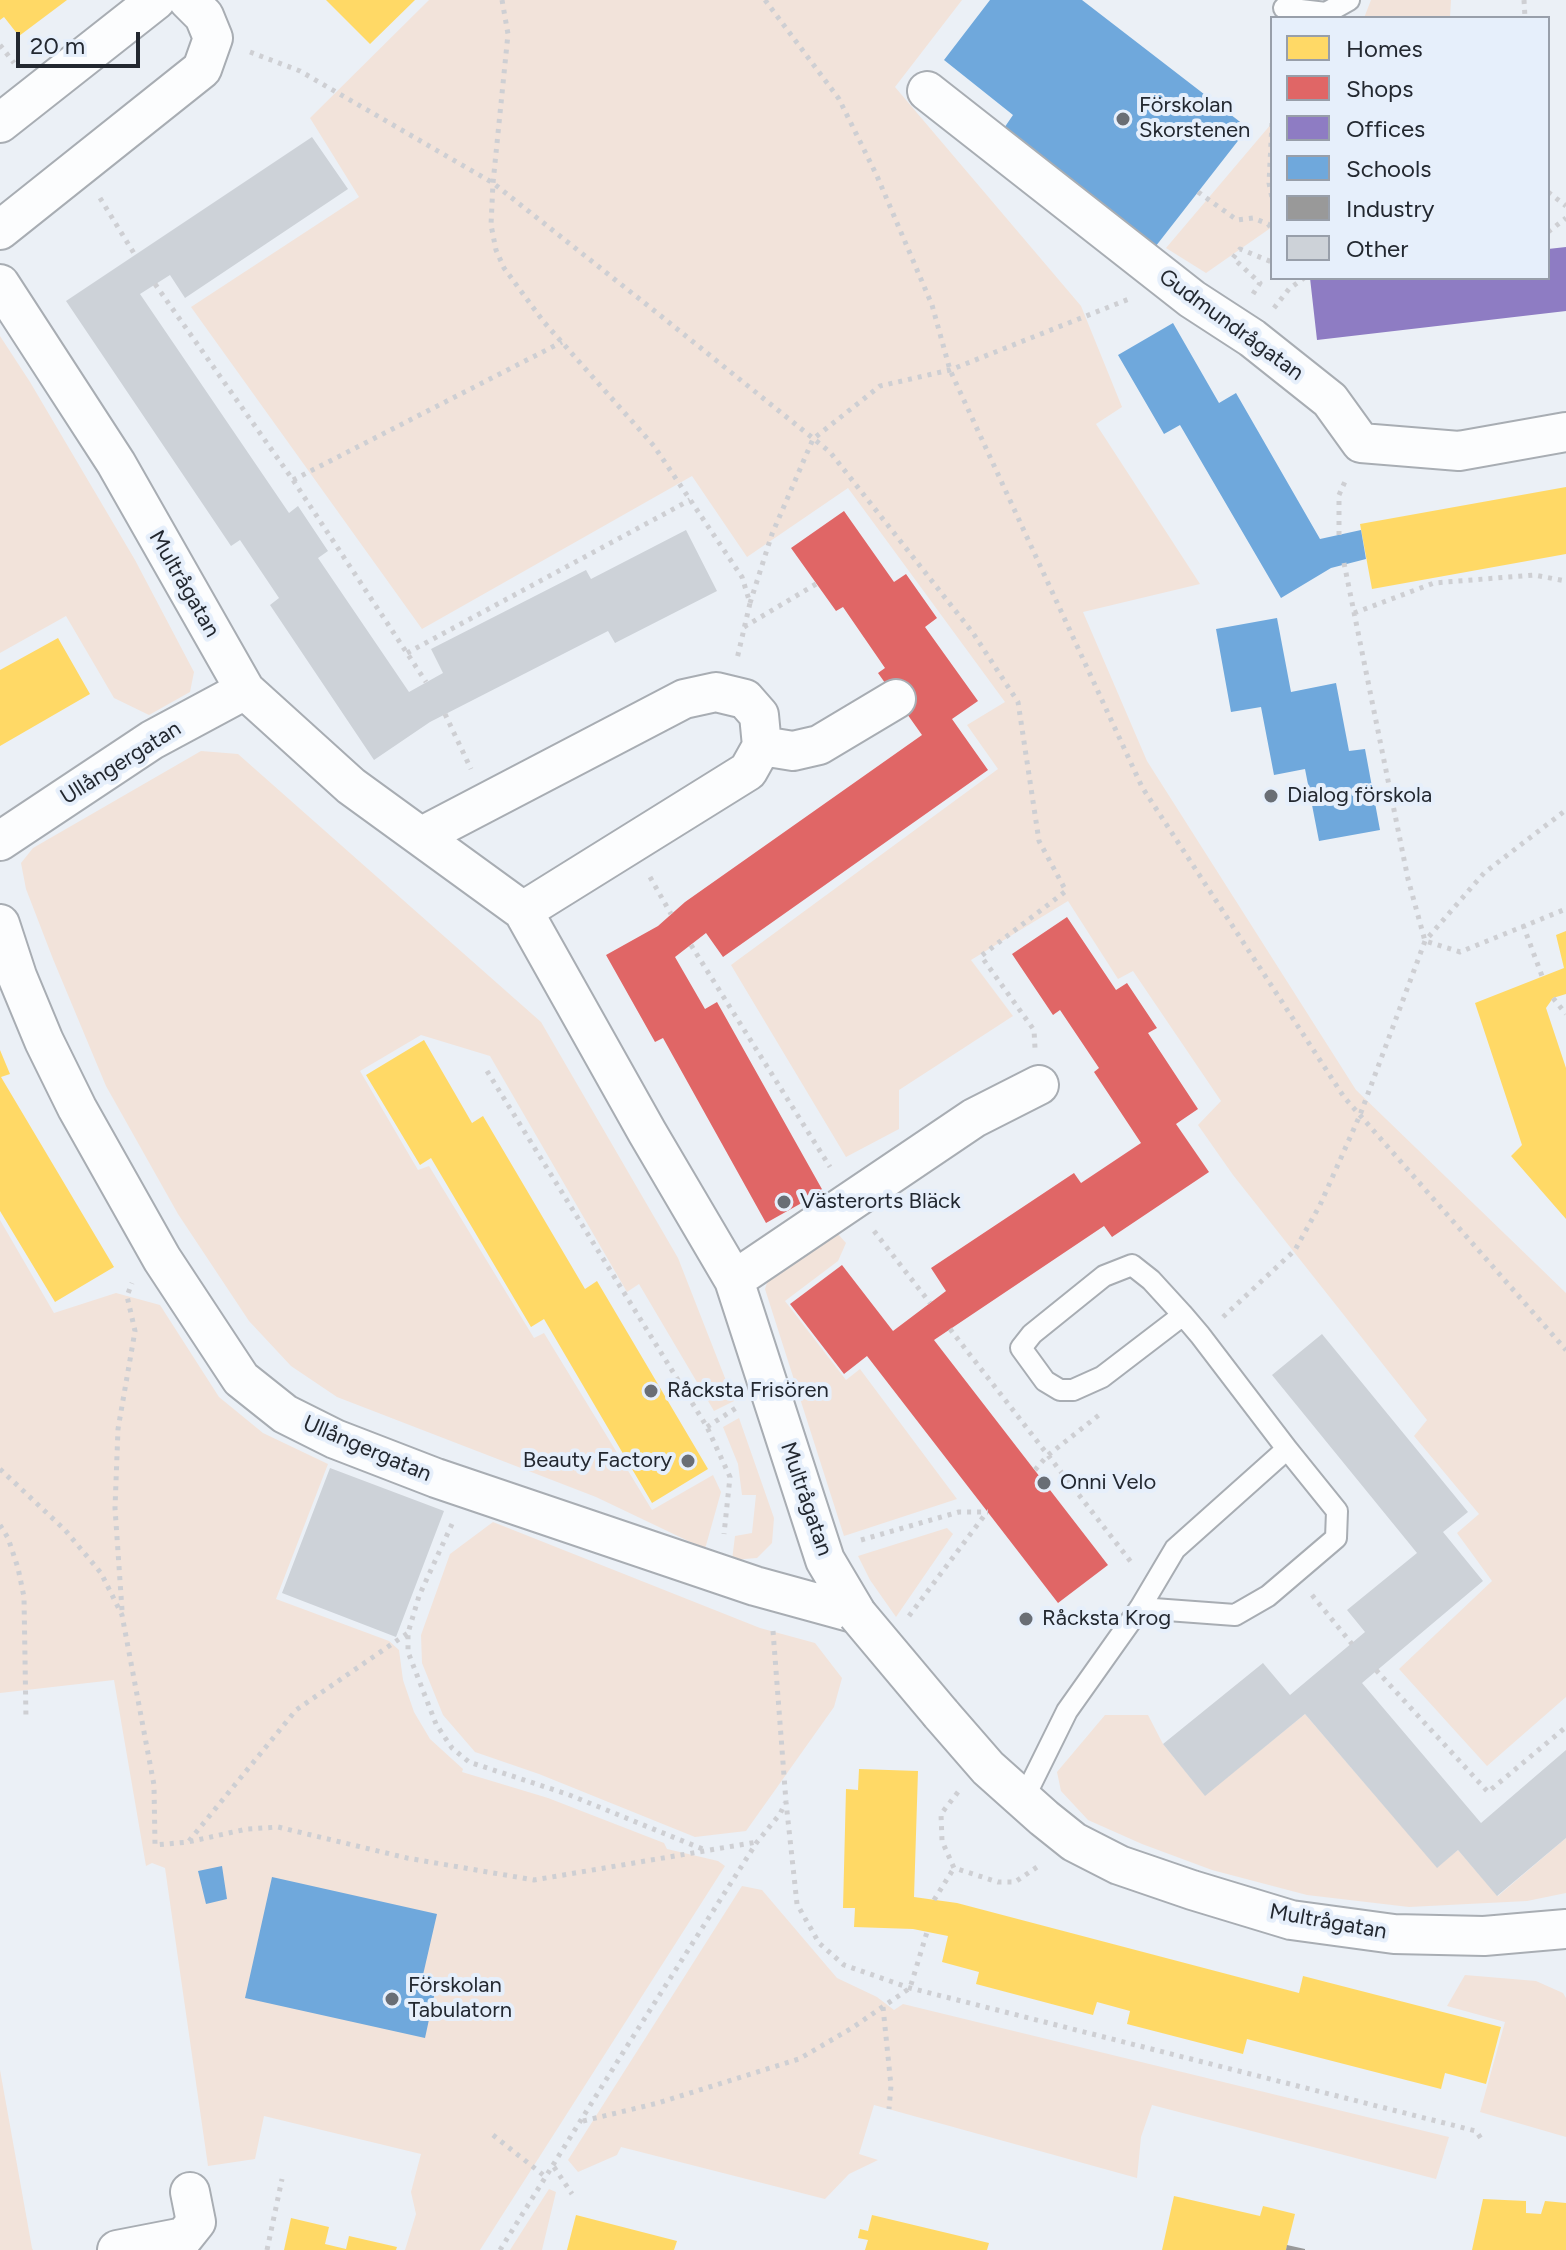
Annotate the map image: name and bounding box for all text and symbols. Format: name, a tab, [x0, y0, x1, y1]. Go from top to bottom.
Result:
scale bar	[20, 16, 144, 66]
legend	[1270, 16, 1550, 280]
text: 20 m	[30, 31, 85, 60]
text: Homes	[1346, 34, 1423, 63]
text: Shops	[1346, 74, 1413, 103]
place label: Förskolan Skorstenen	[1139, 93, 1250, 144]
marker: Förskolan Skorstenen	[1114, 110, 1132, 128]
text: Offices	[1346, 114, 1425, 143]
text: Schools	[1346, 154, 1431, 183]
text: Industry	[1346, 194, 1434, 223]
text: Other	[1346, 234, 1408, 263]
street label: Gudmundrågatan	[1153, 264, 1309, 386]
street label: Multrågatan	[143, 526, 225, 642]
street label: Ullångergatan	[56, 716, 186, 810]
place label: Dialog förskola	[1287, 783, 1432, 809]
marker: Dialog förskola	[1262, 787, 1280, 805]
place label: Västerorts Bläck	[800, 1189, 961, 1215]
marker: Västerorts Bläck	[775, 1193, 793, 1211]
place label: Råcksta Frisören	[667, 1378, 829, 1404]
marker: Råcksta Frisören	[642, 1382, 660, 1400]
street label: Ullångergatan	[299, 1410, 435, 1488]
street label: Multrågatan	[774, 1439, 838, 1559]
place label: Beauty Factory	[523, 1448, 672, 1474]
marker: Beauty Factory	[679, 1452, 697, 1470]
place label: Onni Velo	[1060, 1470, 1156, 1496]
marker: Onni Velo	[1035, 1474, 1053, 1492]
place label: Råcksta Krog	[1042, 1606, 1171, 1632]
marker: Råcksta Krog	[1017, 1610, 1035, 1628]
street label: Multrågatan	[1267, 1899, 1389, 1945]
place label: Förskolan Tabulatorn	[408, 1973, 512, 2024]
marker: Förskolan Tabulatorn	[383, 1990, 401, 2008]

